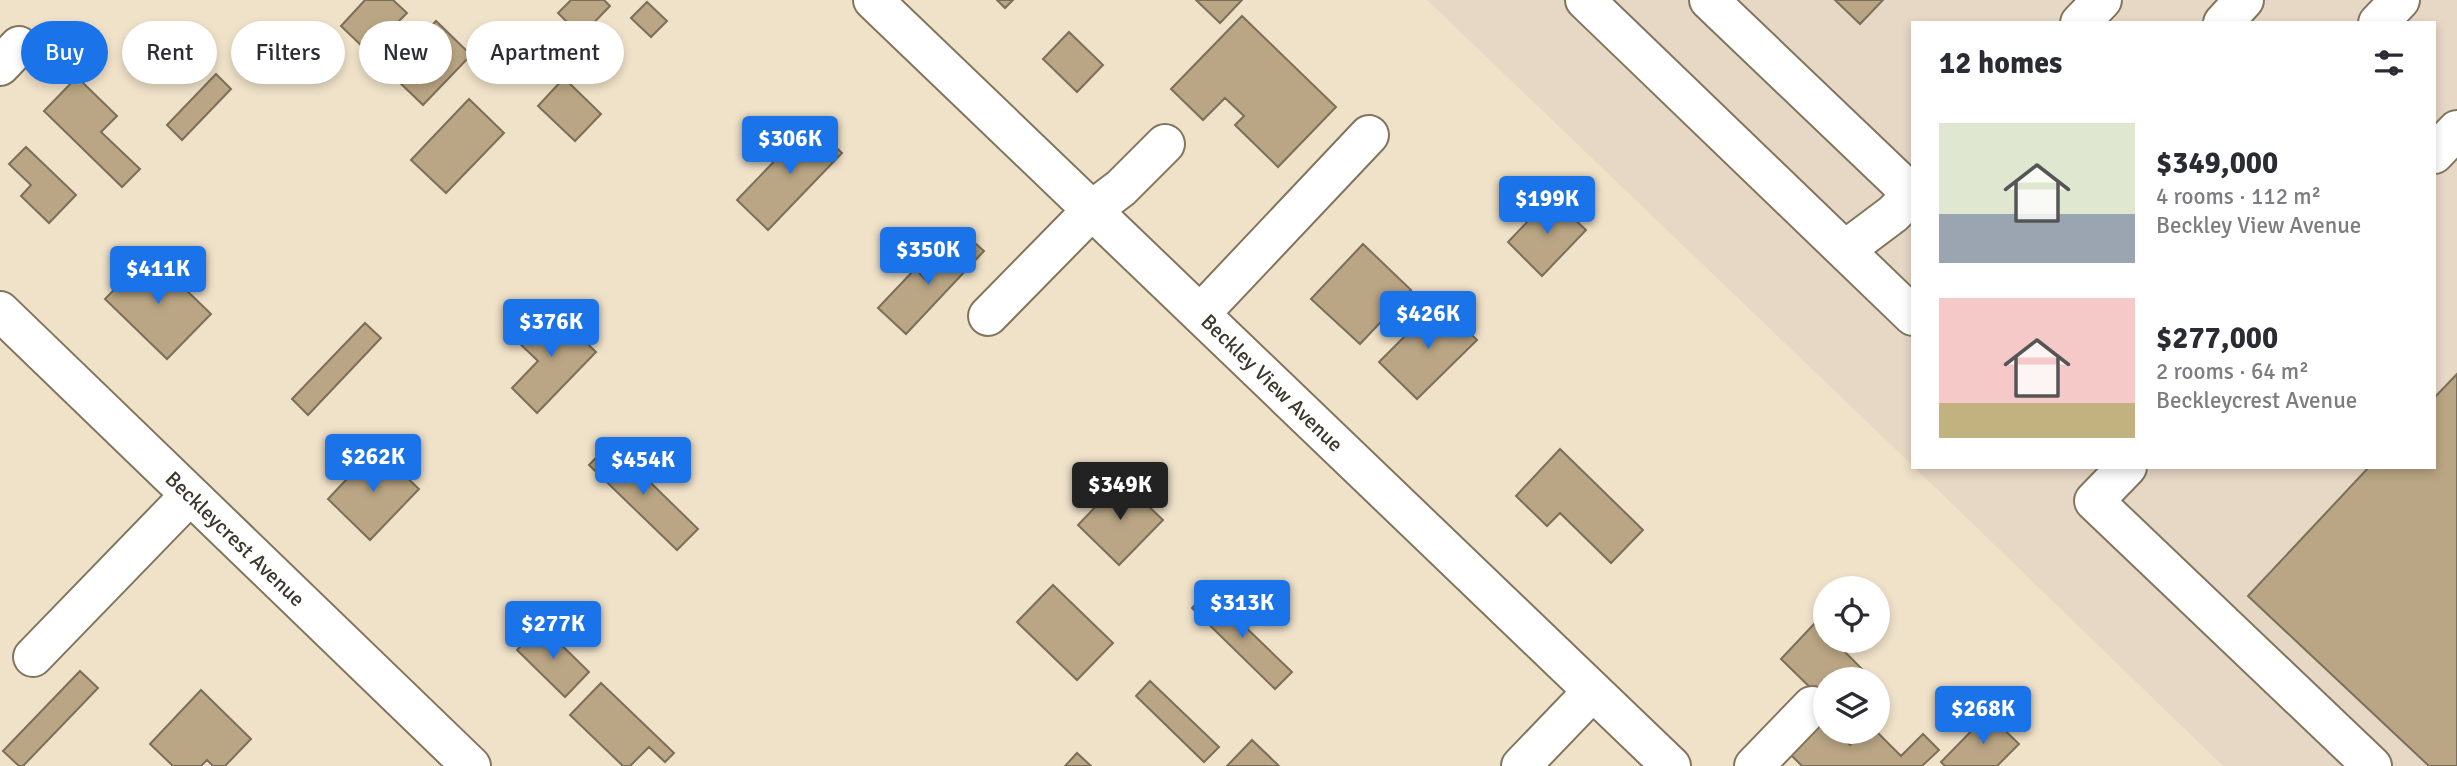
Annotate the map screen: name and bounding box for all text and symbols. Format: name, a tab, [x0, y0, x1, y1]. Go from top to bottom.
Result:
chip: Buy	[21, 21, 108, 84]
chip: Rent	[122, 21, 217, 84]
chip: Filters	[231, 21, 345, 84]
chip: New	[359, 21, 452, 84]
chip: Apartment	[466, 21, 624, 84]
icon: filters	[2370, 44, 2408, 82]
text: 12 homes	[1939, 45, 2062, 82]
pin: $306K	[741, 116, 839, 176]
text: $306K	[758, 124, 822, 153]
text: $349,000	[2156, 145, 2278, 182]
icon: home	[1995, 151, 2079, 235]
pin: $199K	[1498, 176, 1596, 236]
text: 4 rooms · 112 m²	[2156, 182, 2321, 211]
text: $199K	[1515, 184, 1579, 213]
text: Beckley View Avenue	[2156, 211, 2361, 240]
pin: $350K	[879, 228, 977, 287]
text: $350K	[896, 235, 960, 264]
pin: $411K	[109, 246, 207, 306]
text: $411K	[126, 254, 190, 283]
pin: $426K	[1379, 292, 1477, 351]
text: $426K	[1396, 299, 1460, 328]
pin: $376K	[502, 300, 600, 359]
text: $376K	[519, 307, 583, 336]
street label: Beckley View Avenue	[1196, 309, 1348, 457]
text: $277,000	[2156, 320, 2278, 357]
icon: home	[1995, 326, 2079, 410]
text: 2 rooms · 64 m²	[2156, 357, 2309, 386]
text: Beckleycrest Avenue	[2156, 386, 2357, 415]
pin: $262K	[324, 434, 422, 494]
pin: $454K	[594, 438, 692, 497]
text: $262K	[341, 442, 405, 471]
text: $454K	[611, 445, 675, 474]
pin: $349K	[1071, 462, 1169, 522]
street label: Beckleycrest Avenue	[160, 466, 310, 612]
text: $349K	[1088, 470, 1152, 499]
map controls	[1813, 576, 1890, 744]
button: locate	[1813, 576, 1890, 653]
pin: $313K	[1193, 580, 1291, 640]
text: $313K	[1210, 588, 1274, 617]
pin: $277K	[504, 602, 602, 661]
text: $277K	[521, 609, 585, 638]
button: layers	[1813, 667, 1890, 744]
pin: $268K	[1934, 686, 2032, 746]
text: $268K	[1951, 694, 2015, 723]

